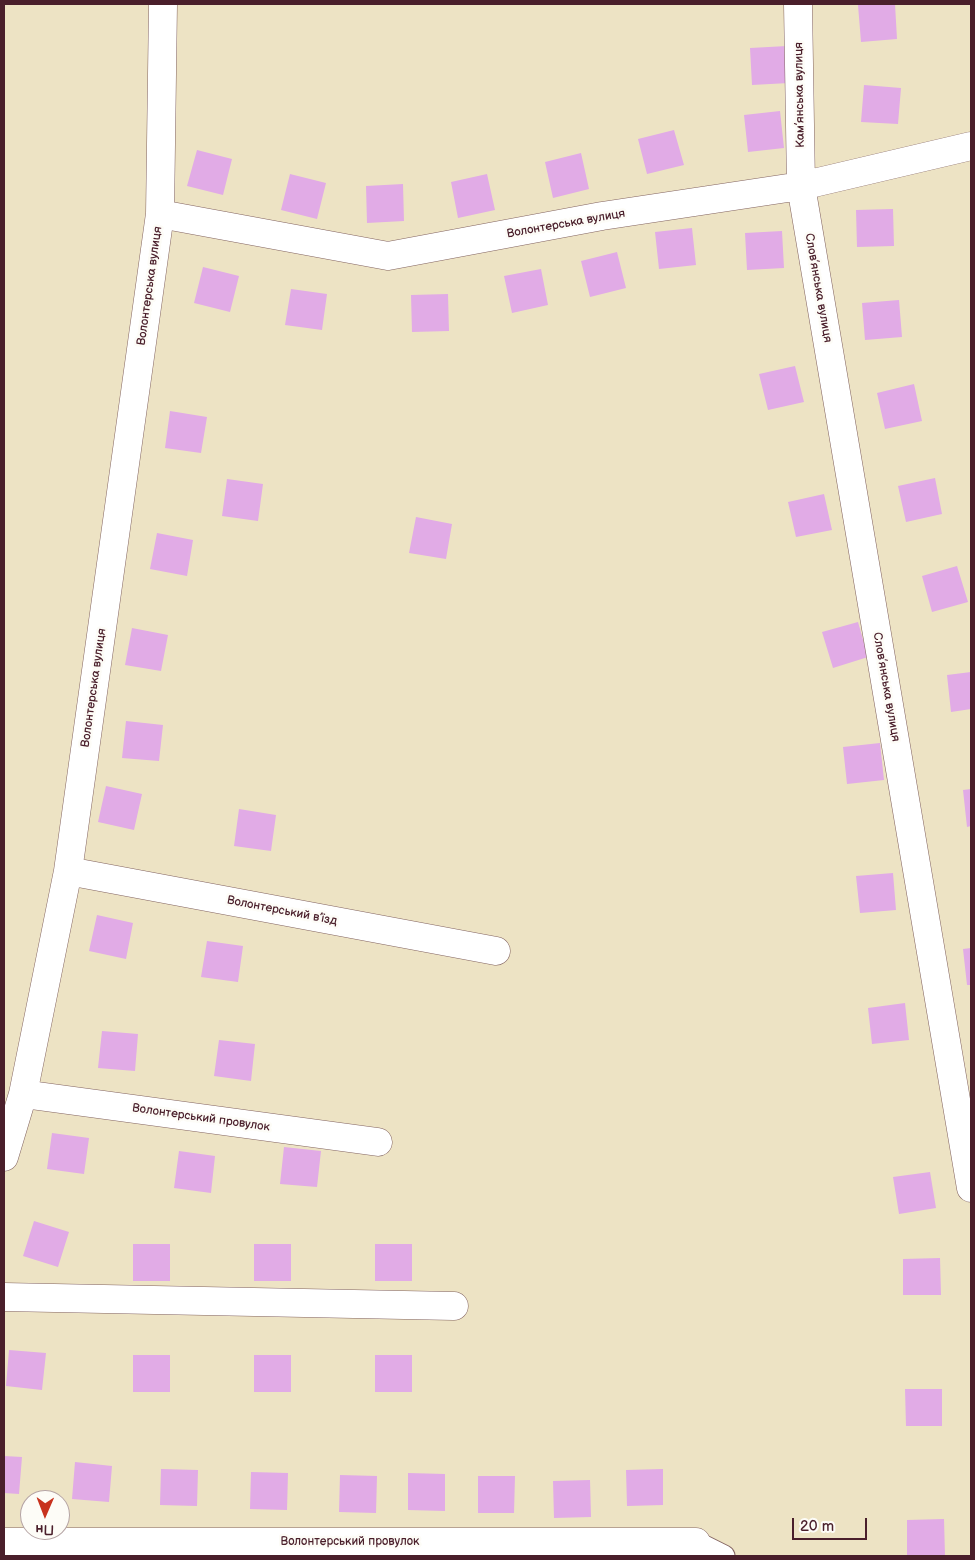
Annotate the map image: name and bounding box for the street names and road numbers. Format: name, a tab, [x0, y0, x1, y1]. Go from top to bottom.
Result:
street label: Кам’янська вулиця	[792, 42, 808, 148]
street label: Волонтерська вулиця	[506, 206, 626, 242]
street label: Волонтерська вулиця	[135, 226, 165, 346]
street label: Слов’янська вулиця	[801, 232, 835, 344]
street label: Волонтерська вулиця	[79, 628, 109, 748]
street label: Слов’янська вулиця	[869, 631, 903, 743]
street label: Волонтерський в’їзд	[226, 893, 338, 929]
street label: Волонтерський провулок	[131, 1101, 271, 1135]
street label: Волонтерський провулок	[281, 1535, 419, 1549]

